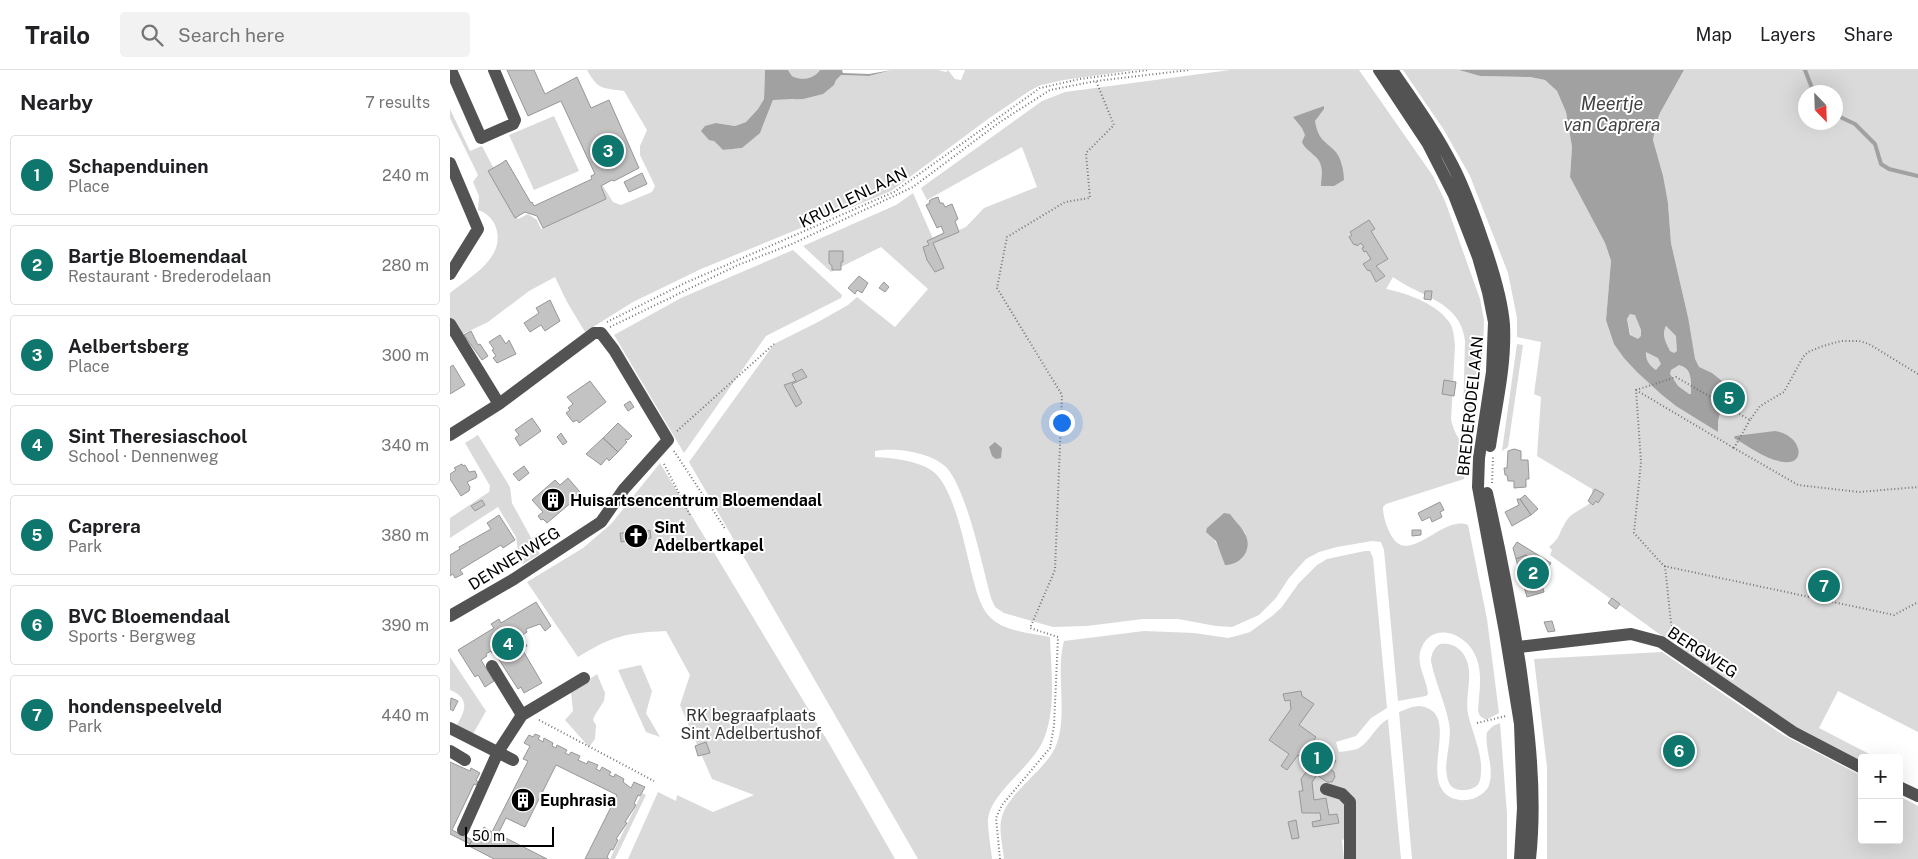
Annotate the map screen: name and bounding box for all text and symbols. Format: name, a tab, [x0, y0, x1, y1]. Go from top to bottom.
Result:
search box	[120, 12, 470, 57]
text: Trailo	[25, 21, 90, 49]
icon: search	[138, 21, 166, 49]
text: Search here	[178, 24, 285, 46]
text: Map	[1696, 24, 1732, 45]
text: Layers	[1760, 24, 1816, 45]
text: Share	[1844, 24, 1893, 45]
north arrow	[1798, 85, 1843, 130]
text: Nearby	[20, 90, 93, 115]
text: 7 results	[365, 93, 430, 112]
water label: Meertje van Caprera	[1564, 93, 1660, 135]
pin: 3	[592, 132, 624, 170]
text: Schapenduinen	[68, 155, 209, 177]
street label: KRULLENLAAN	[796, 163, 910, 232]
text: 1	[34, 166, 40, 185]
text: 240 m	[382, 166, 429, 185]
text: Place	[68, 177, 110, 196]
text: Bartje Bloemendaal	[68, 245, 247, 267]
text: 2	[32, 256, 42, 275]
text: 280 m	[382, 256, 429, 275]
text: Restaurant · Brederodelaan	[68, 267, 271, 286]
text: Aelbertsberg	[68, 335, 189, 357]
street label: BREDERODELAAN	[1454, 335, 1487, 477]
text: 3	[32, 346, 42, 365]
text: 300 m	[382, 346, 429, 365]
text: Place	[68, 357, 110, 376]
pin: 5	[1713, 379, 1745, 417]
your location	[1049, 410, 1075, 436]
text: Sint Theresiaschool	[68, 425, 248, 447]
text: 4	[32, 436, 42, 455]
text: 340 m	[381, 436, 429, 455]
text: School · Dennenweg	[68, 447, 219, 466]
building icon: Huisartsencentrum Bloemendaal	[540, 487, 566, 513]
place label: Huisartsencentrum Bloemendaal	[570, 491, 822, 510]
text: Caprera	[68, 515, 141, 537]
place label: Sint Adelbertkapel	[654, 518, 764, 555]
street label: DENNENWEG	[465, 523, 564, 594]
church icon: Sint Adelbertkapel	[623, 523, 649, 549]
text: 5	[32, 526, 42, 545]
text: 380 m	[381, 526, 429, 545]
text: Park	[68, 537, 102, 556]
pin: 2	[1517, 554, 1549, 592]
pin: 7	[1808, 567, 1840, 605]
text: BVC Bloemendaal	[68, 605, 230, 627]
text: 6	[32, 616, 42, 635]
text: 390 m	[382, 616, 429, 635]
street label: BERGWEG	[1664, 623, 1741, 682]
pin: 4	[492, 625, 524, 663]
text: Sports · Bergweg	[68, 627, 196, 646]
text: hondenspeelveld	[68, 695, 222, 717]
text: 7	[32, 706, 42, 725]
text: 440 m	[381, 706, 429, 725]
park label: RK begraafplaats Sint Adelbertushof	[681, 706, 821, 743]
text: Park	[68, 717, 102, 736]
pin: 6	[1663, 732, 1695, 770]
pin: 1	[1301, 739, 1333, 777]
map controls	[1858, 754, 1903, 844]
button: +	[1858, 754, 1903, 799]
building icon: Euphrasia	[510, 787, 536, 813]
place label: Euphrasia	[540, 791, 616, 810]
button: −	[1858, 799, 1903, 844]
scale bar	[465, 824, 554, 847]
text: 50 m	[472, 828, 505, 844]

